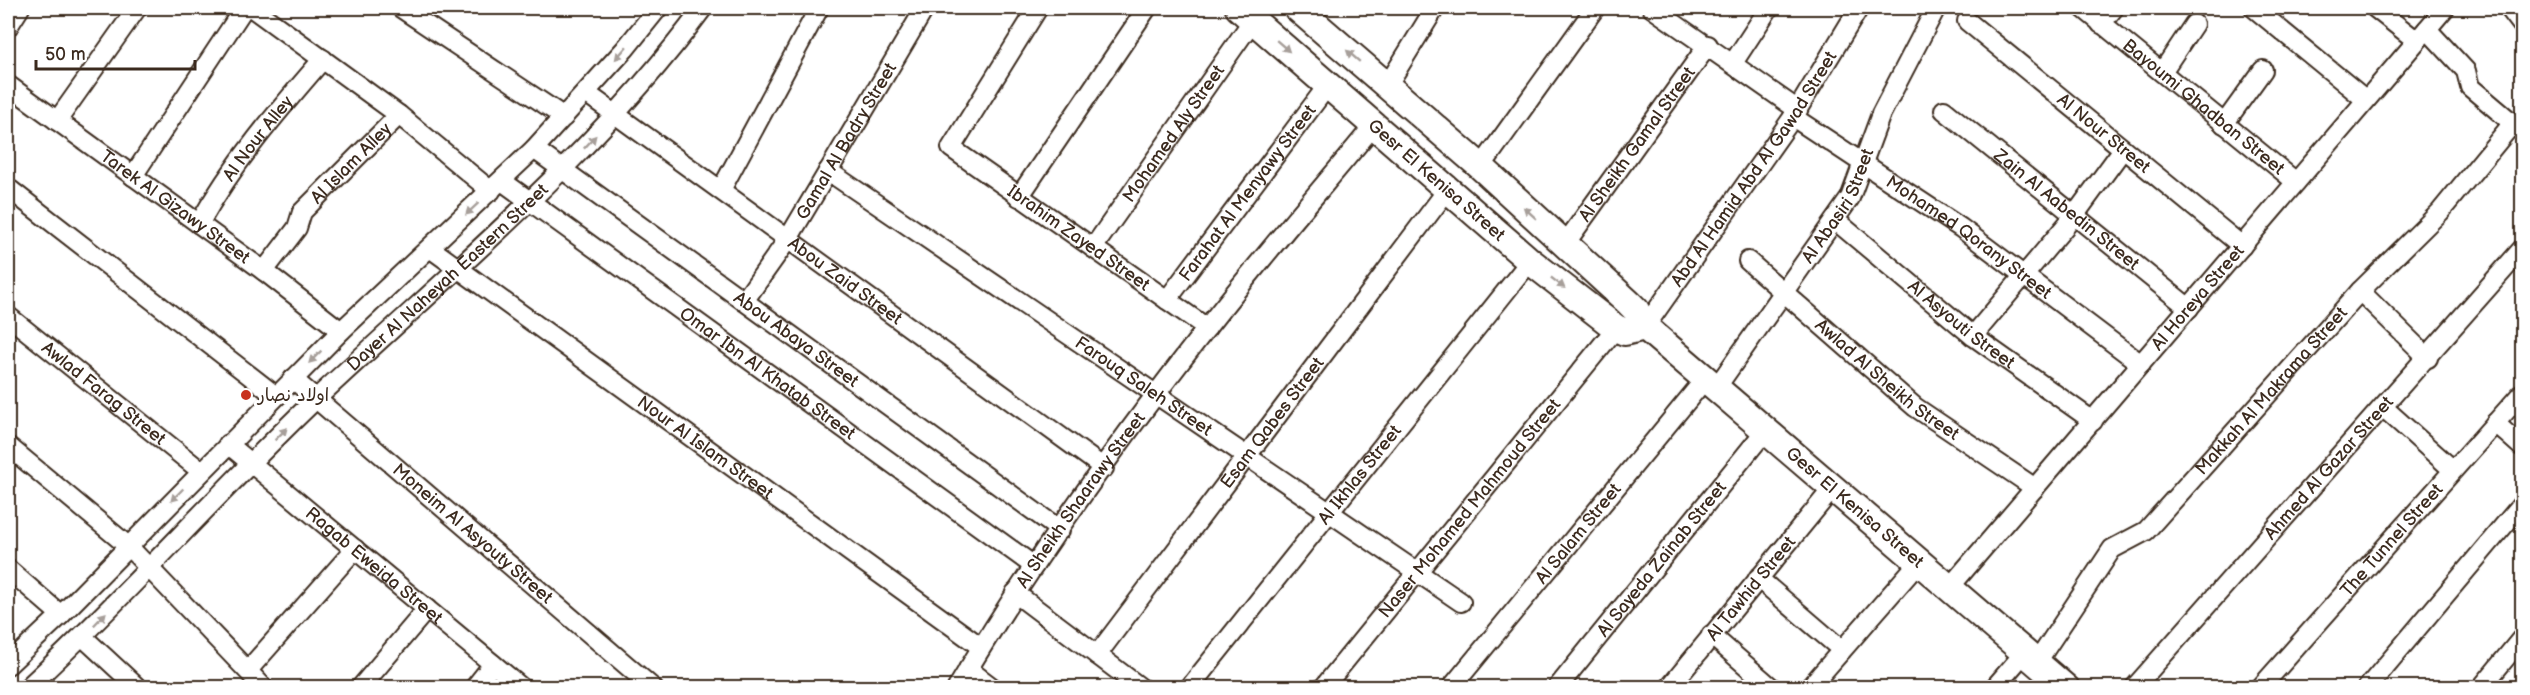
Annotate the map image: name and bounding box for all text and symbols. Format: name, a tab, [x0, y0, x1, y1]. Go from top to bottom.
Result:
scale bar	[36, 33, 195, 71]
street label: Bayoumi Ghadban Street	[2118, 35, 2289, 180]
one-way arrow	[1275, 39, 1290, 52]
text: 50 m	[45, 44, 86, 65]
one-way arrow	[615, 45, 628, 60]
street label: Abd Al Hamid Abd Al Gawad Street	[1667, 47, 1842, 291]
one-way arrow	[1345, 49, 1360, 63]
street label: Gamal Al Badry Street	[792, 59, 901, 223]
street label: Mohamed Aly Street	[1119, 61, 1229, 206]
street label: Al Sheikh Gamal Street	[1574, 62, 1700, 226]
street label: Al Nour Street	[2053, 89, 2155, 178]
street label: Al Nour Alley	[219, 91, 298, 185]
street label: Farahat Al Menyawy Street	[1175, 100, 1321, 285]
street label: Gesr El Kenisa Street	[1364, 115, 1510, 246]
street label: Al Islam Alley	[306, 118, 397, 208]
one-way arrow	[583, 134, 597, 149]
street label: Zain Al Aabedin Street	[1989, 144, 2144, 275]
street label: Al Abasiri Street	[1797, 145, 1878, 267]
street label: Tarek Al Gizawy Street	[96, 146, 254, 269]
street label: Mohamed Qorany Street	[1882, 171, 2056, 304]
street label: Dayer Al Naheyah Eastern Street	[343, 179, 553, 376]
street label: Ibrahim Zayed Street	[1003, 181, 1154, 296]
one-way arrow	[465, 202, 480, 215]
one-way arrow	[1523, 206, 1538, 220]
street label: Abou Zaid Street	[784, 233, 906, 330]
street label: Al Horeya Street	[2147, 240, 2249, 355]
one-way arrow	[1550, 276, 1566, 289]
street label: Al Asyouti Street	[1903, 276, 2019, 374]
street label: Abou Abaya Street	[730, 287, 863, 392]
street label: Makkah Al Makrama Street	[2191, 302, 2352, 479]
street label: Omar Ibn Al Khatab Street	[675, 303, 860, 445]
street label: Awlad Al Sheikh Street	[1811, 315, 1963, 445]
street label: Farouq Saleh Street	[1071, 332, 1216, 441]
street label: Awlad Farag Street	[37, 337, 170, 450]
one-way arrow	[308, 350, 322, 364]
street label: Esam Qabes Street	[1216, 353, 1329, 493]
place label: اولاد نصار	[256, 385, 329, 406]
marker: اولاد نصار	[239, 388, 253, 402]
street label: Nour Al Islam Street	[633, 392, 777, 504]
street label: Ahmed Al Gazar Street	[2260, 392, 2398, 544]
street label: Naser Mohamed Mahmoud Street	[1374, 394, 1566, 622]
street label: Al Sheikh Shaarawy Street	[1012, 408, 1150, 592]
street label: Al Ikhlas Street	[1314, 421, 1406, 529]
one-way arrow	[273, 428, 287, 442]
street label: Gesr El Kenisa Street	[1782, 443, 1928, 573]
street label: Moneim Al Asyouty Street	[388, 459, 557, 608]
street label: Al Sayeda Zainab Street	[1593, 477, 1731, 641]
street label: Al Salam Street	[1531, 479, 1626, 588]
street label: The Tunnel Street	[2336, 479, 2448, 601]
one-way arrow	[171, 488, 185, 502]
street label: Ragab Eweida Street	[301, 503, 447, 629]
street label: Al Tawhid Street	[1702, 532, 1801, 645]
one-way arrow	[93, 612, 107, 626]

